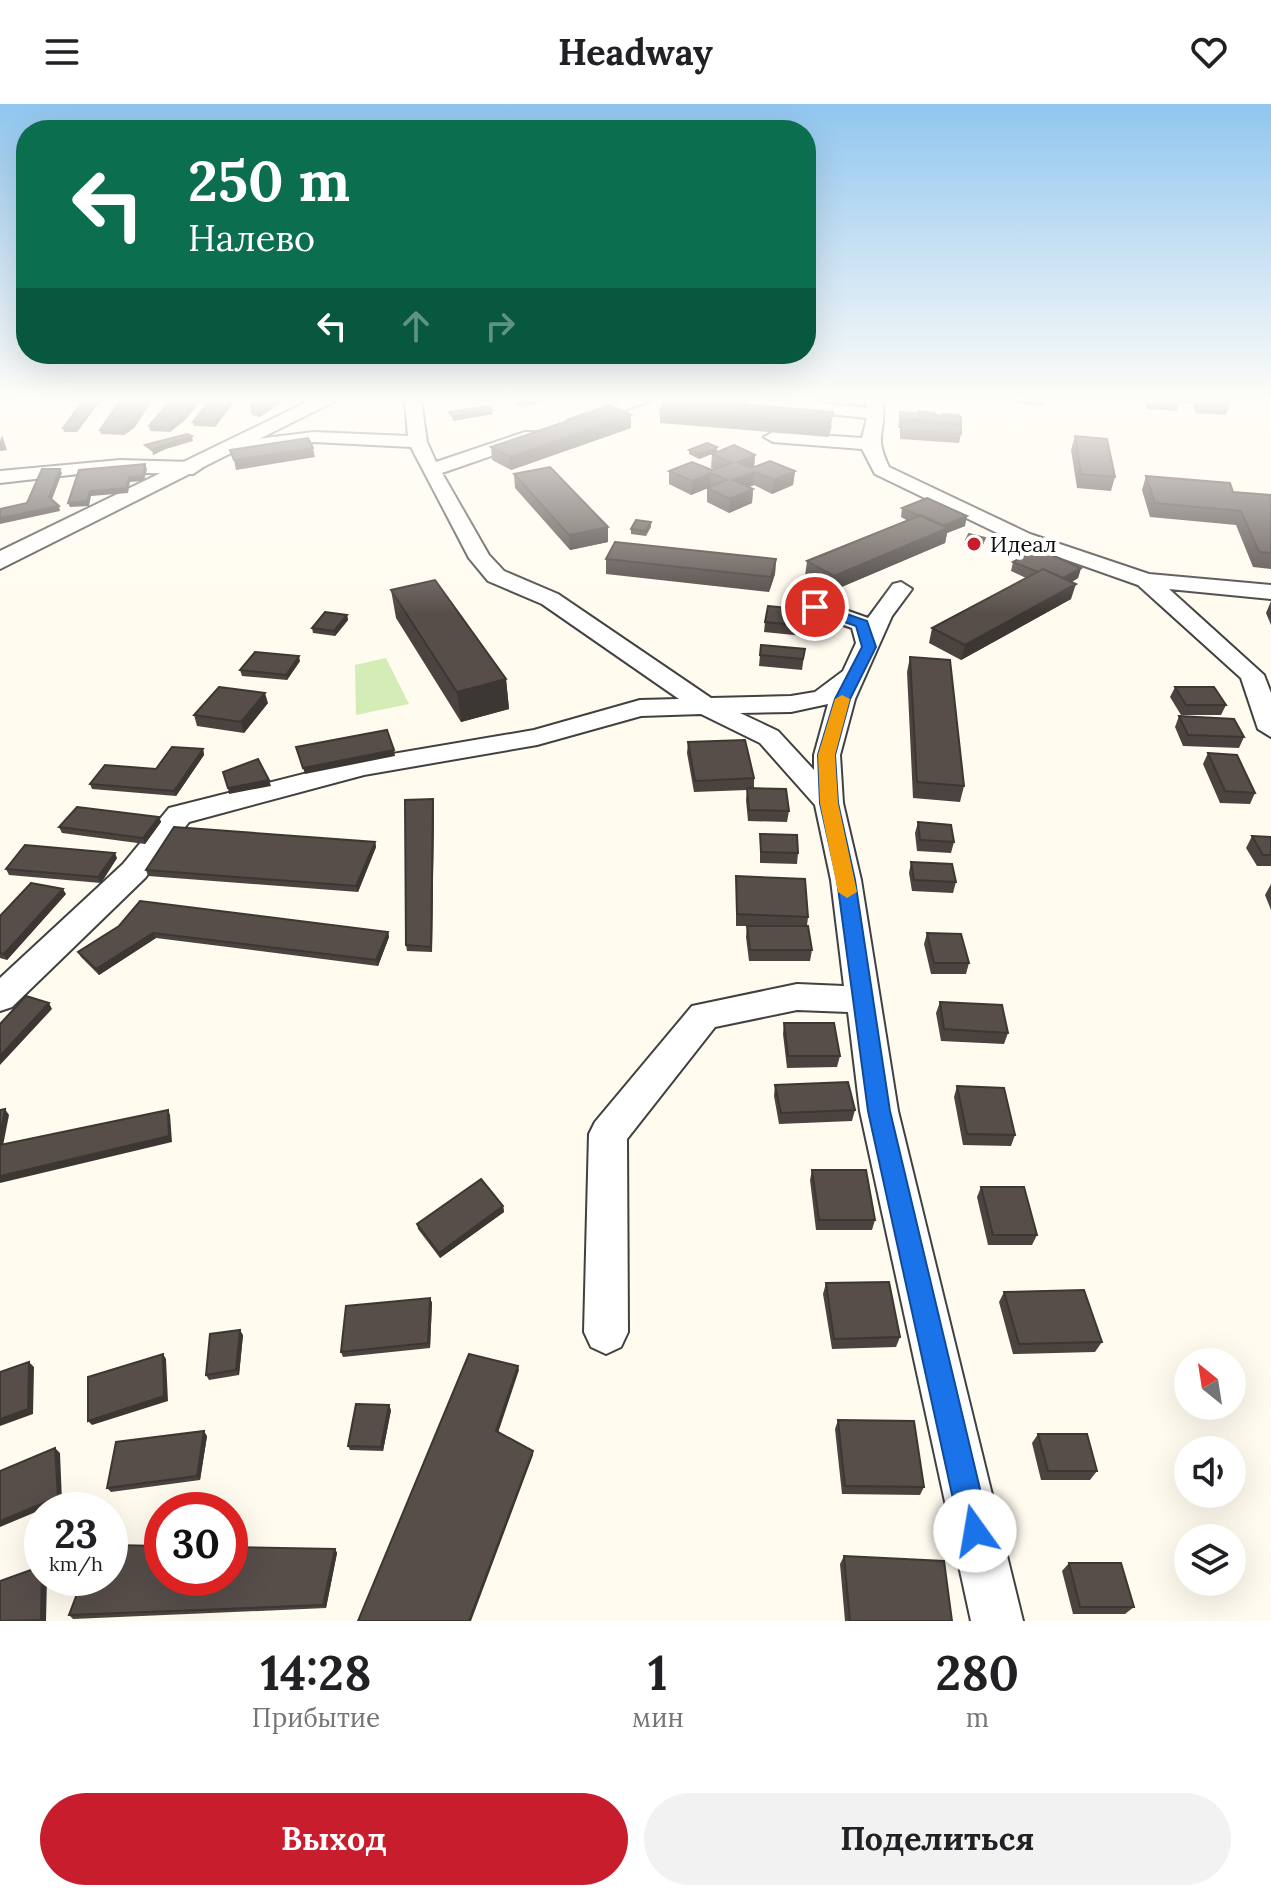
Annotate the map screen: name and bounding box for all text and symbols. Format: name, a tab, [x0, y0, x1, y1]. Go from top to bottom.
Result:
text: Headway	[558, 29, 713, 75]
icon: menu	[40, 30, 84, 74]
icon: heart	[1187, 30, 1231, 74]
text: 250 m	[188, 145, 350, 216]
icon: left	[56, 152, 160, 256]
text: Налево	[188, 215, 315, 261]
icon: left	[310, 304, 354, 348]
icon: ahead	[394, 304, 438, 348]
icon: right	[478, 304, 522, 348]
place label: Идеал	[990, 530, 1057, 558]
marker: Идеал	[965, 535, 983, 553]
pin	[781, 573, 849, 641]
icon: arrive	[793, 585, 837, 629]
north arrow	[1174, 1348, 1246, 1420]
map controls	[1174, 1348, 1246, 1596]
button: sound	[1174, 1436, 1246, 1508]
position arrow	[933, 1489, 1017, 1573]
speed limit sign: 30	[144, 1492, 248, 1596]
text: 23	[54, 1508, 98, 1559]
button: layers	[1174, 1524, 1246, 1596]
text: km/h	[49, 1551, 103, 1576]
text: 14:28	[261, 1642, 371, 1703]
text: 1	[648, 1642, 668, 1703]
text: 280	[936, 1642, 1019, 1703]
text: Прибытие	[252, 1701, 380, 1734]
text: мин	[632, 1701, 684, 1734]
text: m	[966, 1701, 989, 1734]
button: Выход	[40, 1793, 628, 1885]
button: Поделиться	[644, 1793, 1231, 1885]

